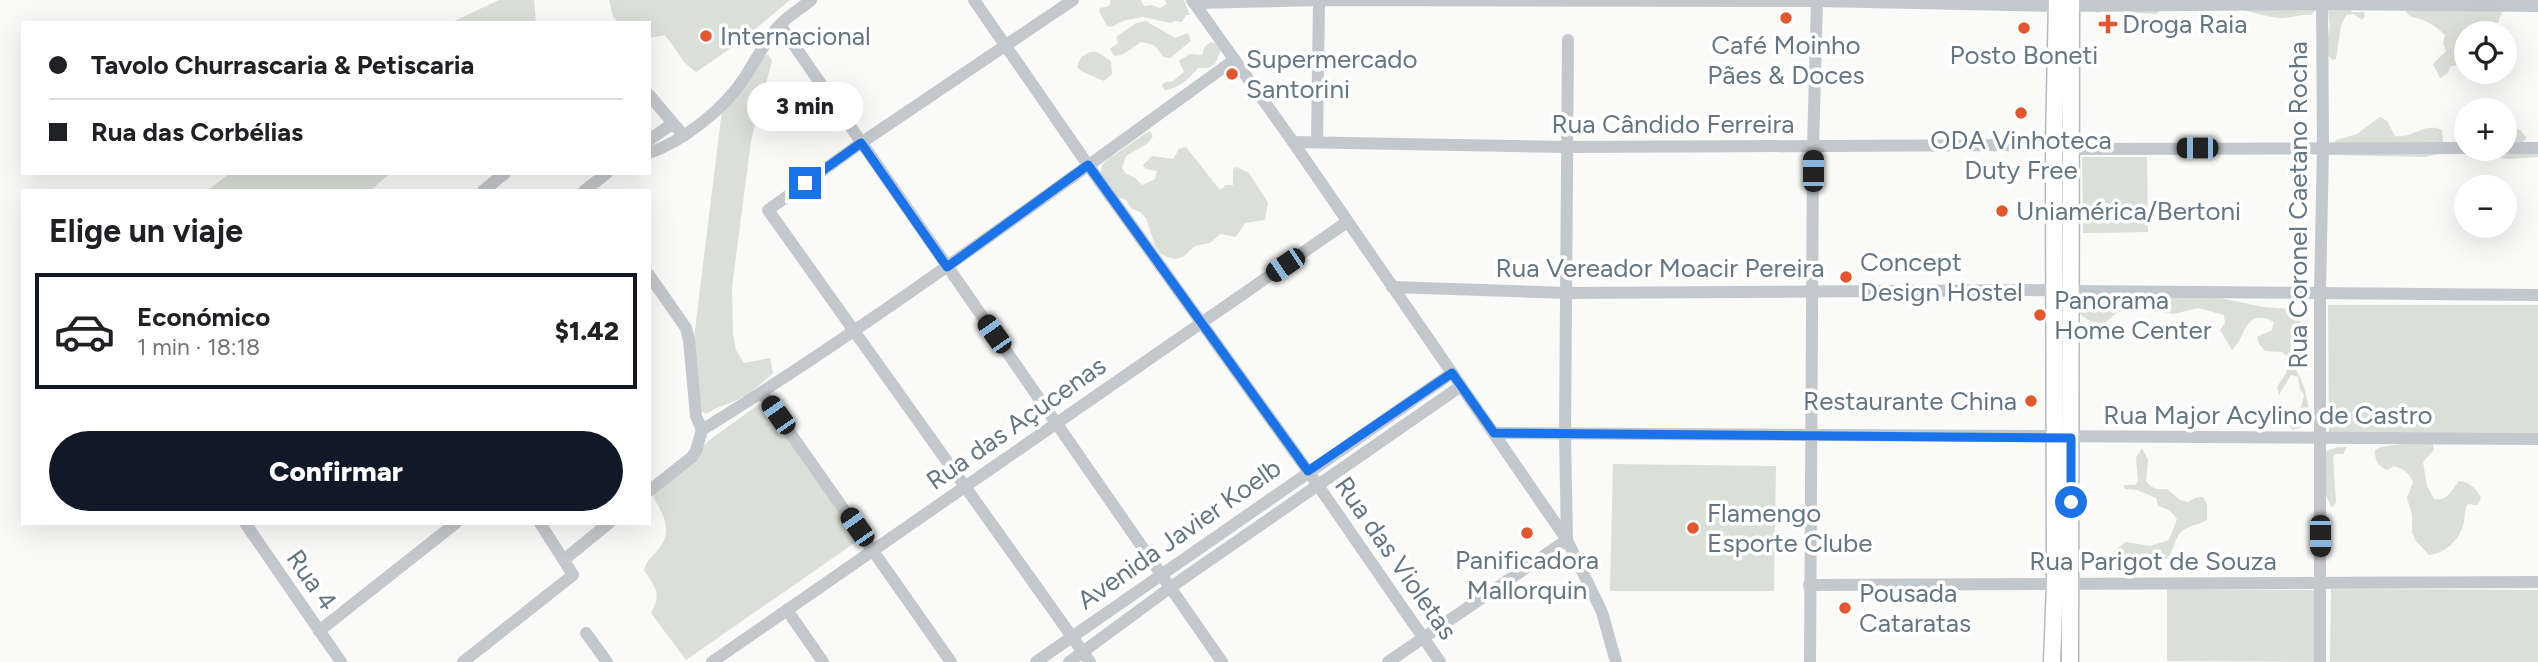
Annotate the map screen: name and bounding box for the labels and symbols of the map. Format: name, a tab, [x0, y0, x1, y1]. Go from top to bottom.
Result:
place label: Droga Raia	[2122, 8, 2248, 40]
marker: Café Moinho Pães & Doces	[1778, 10, 1794, 26]
marker: Droga Raia	[2100, 16, 2116, 32]
place label: Internacional	[720, 20, 871, 52]
marker: Posto Boneti	[2016, 20, 2032, 36]
marker: Internacional	[698, 28, 714, 44]
place label: Café Moinho Pães & Doces	[1707, 29, 1865, 91]
place label: Posto Boneti	[1950, 39, 2098, 71]
street label: Rua Coronel Caetano Rocha	[2282, 41, 2314, 369]
place label: Supermercado Santorini	[1246, 43, 1418, 105]
marker: Supermercado Santorini	[1224, 66, 1240, 82]
callout: 3 min	[747, 82, 863, 130]
marker: ODA Vinhoteca Duty Free	[2013, 105, 2029, 121]
street label: Rua Cândido Ferreira	[1552, 108, 1794, 140]
place label: ODA Vinhoteca Duty Free	[1930, 124, 2112, 186]
car	[2177, 138, 2219, 159]
car	[1803, 150, 1824, 192]
route end	[789, 167, 821, 199]
place label: Uniamérica/Bertoni	[2016, 195, 2241, 227]
marker: Uniamérica/Bertoni	[1994, 203, 2010, 219]
car	[1262, 245, 1309, 285]
place label: Concept Design Hostel	[1860, 246, 2023, 308]
street label: Rua Vereador Moacir Pereira	[1495, 252, 1825, 284]
marker: Concept Design Hostel	[1838, 269, 1854, 285]
place label: Panorama Home Center	[2054, 284, 2212, 346]
marker: Panorama Home Center	[2032, 307, 2048, 323]
car	[974, 311, 1015, 357]
street label: Rua das Açucenas	[920, 349, 1112, 497]
place label: Restaurante China	[1803, 385, 2017, 417]
car	[758, 392, 799, 438]
marker: Restaurante China	[2023, 393, 2039, 409]
street label: Rua Major Acylino de Castro	[2103, 399, 2433, 431]
street label: Avenida Javier Koelb	[1071, 452, 1287, 616]
street label: Rua das Violetas	[1328, 470, 1464, 646]
route start	[2055, 486, 2087, 518]
place label: Flamengo Esporte Clube	[1707, 497, 1873, 559]
car	[837, 504, 878, 550]
car	[2310, 515, 2331, 557]
marker: Flamengo Esporte Clube	[1685, 520, 1701, 536]
marker: Panificadora Mallorquin	[1519, 525, 1535, 541]
street label: Rua 4	[280, 544, 344, 616]
place label: Panificadora Mallorquin	[1455, 544, 1599, 606]
street label: Rua Parigot de Souza	[2029, 545, 2277, 577]
place label: Pousada Cataratas	[1859, 577, 1971, 639]
marker: Pousada Cataratas	[1837, 600, 1853, 616]

